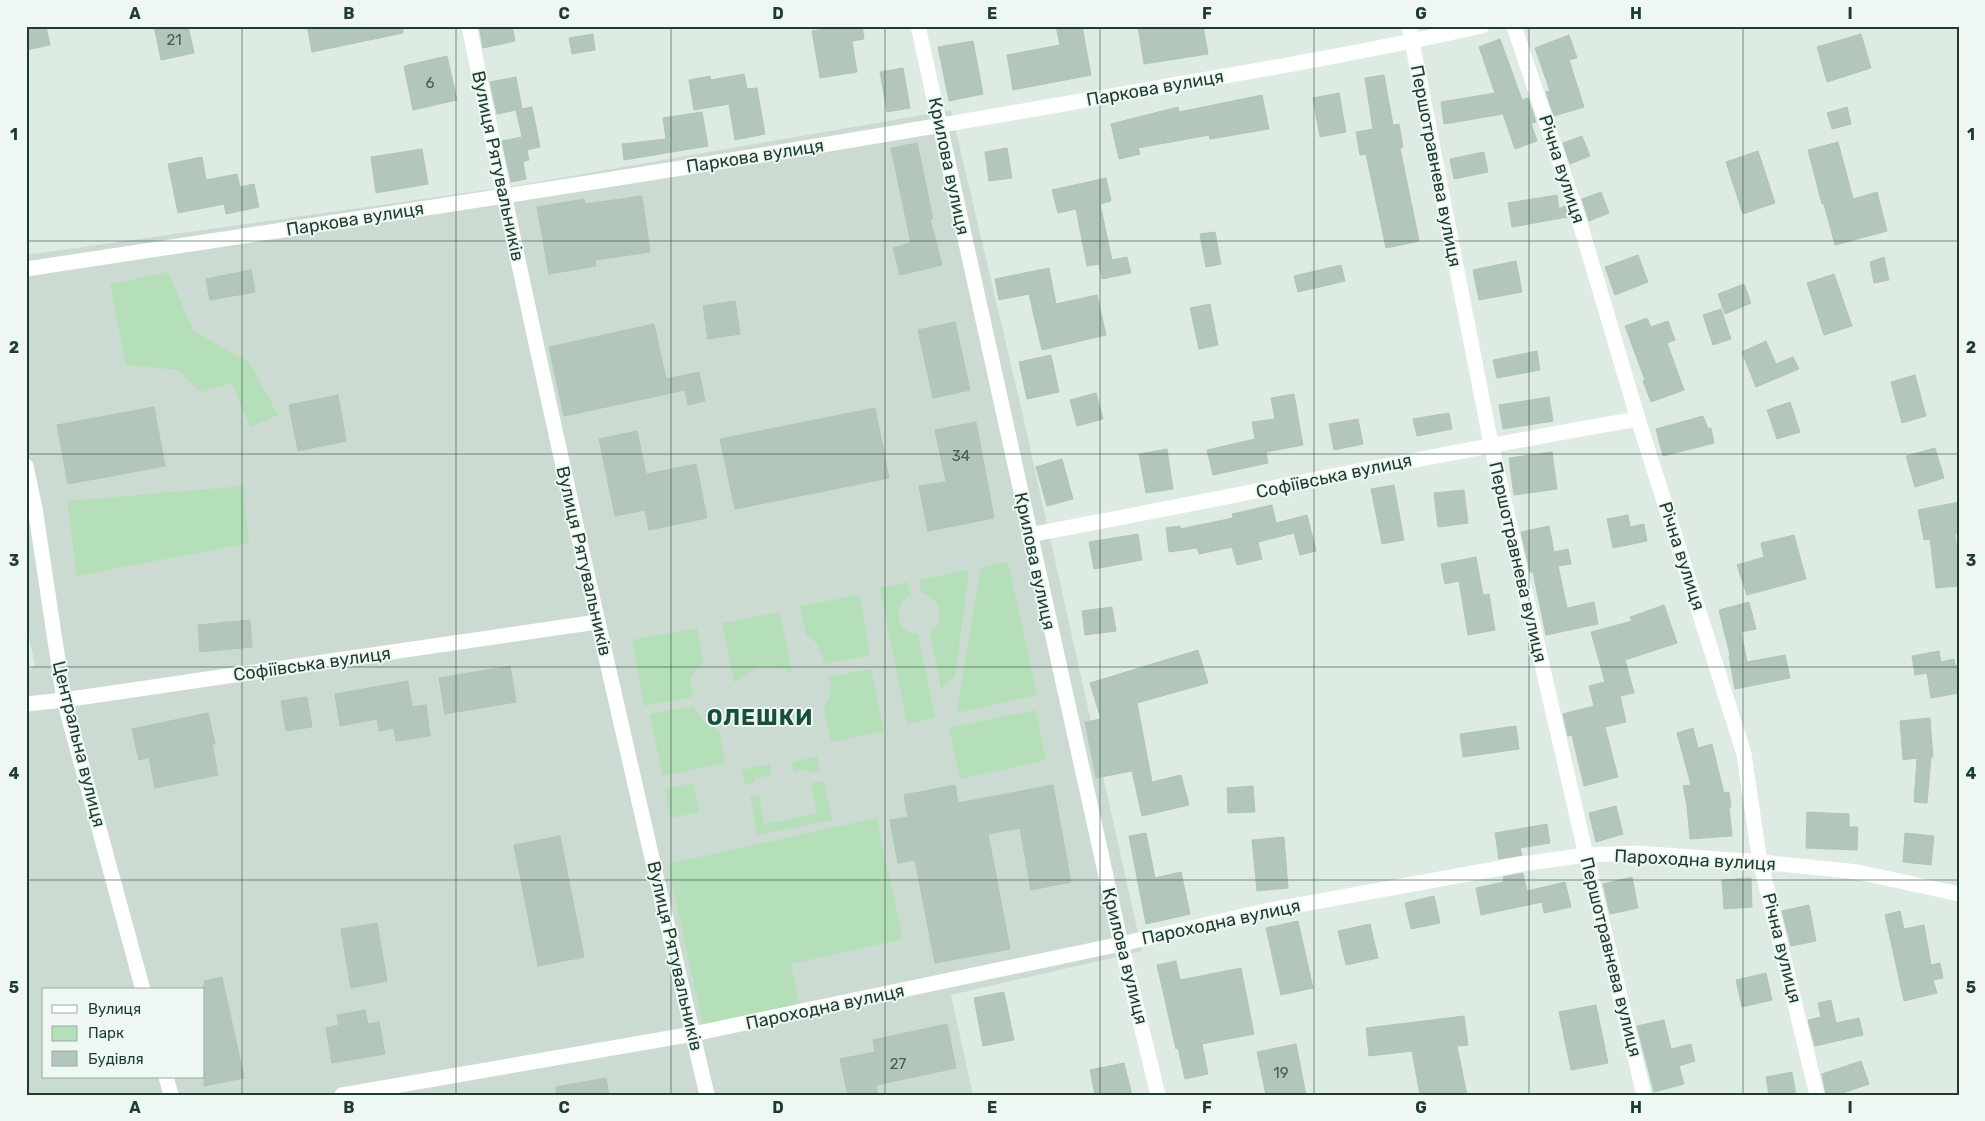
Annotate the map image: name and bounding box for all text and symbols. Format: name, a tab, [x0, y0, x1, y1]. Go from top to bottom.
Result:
text: A	[129, 4, 141, 23]
text: B	[343, 4, 355, 23]
text: C	[558, 4, 570, 23]
text: D	[772, 4, 784, 23]
text: E	[987, 4, 997, 23]
text: F	[1202, 4, 1212, 23]
text: G	[1415, 4, 1427, 23]
text: H	[1630, 4, 1642, 23]
text: I	[1847, 4, 1853, 23]
house number: 21	[166, 31, 182, 49]
street label: Першотравнева вулиця	[1406, 63, 1466, 269]
street label: Паркова вулиця	[1085, 65, 1225, 111]
street label: Вулиця Рятувальників	[467, 69, 529, 263]
house number: 6	[425, 74, 435, 92]
street label: Крилова вулиця	[924, 95, 974, 237]
street label: Річна вулиця	[1534, 112, 1590, 226]
text: 1	[10, 125, 18, 144]
text: 1	[1967, 125, 1975, 144]
street label: Паркова вулиця	[685, 134, 825, 178]
street label: Паркова вулиця	[285, 197, 425, 241]
text: 2	[9, 338, 19, 357]
text: 2	[1966, 338, 1976, 357]
house number: 34	[952, 447, 970, 465]
street label: Софіївська вулиця	[1254, 449, 1414, 503]
street label: Першотравнева вулиця	[1484, 459, 1552, 665]
street label: Вулиця Рятувальників	[551, 464, 617, 658]
street label: Крилова вулиця	[1010, 490, 1060, 632]
street label: Річна вулиця	[1654, 499, 1710, 613]
text: 3	[9, 551, 19, 570]
text: 3	[1966, 551, 1976, 570]
street label: Софіївська вулиця	[232, 642, 392, 686]
street label: Центральна вулиця	[48, 659, 110, 829]
district label: ОЛЕШКИ	[707, 704, 813, 731]
text: 4	[9, 764, 20, 783]
text: 4	[1966, 764, 1977, 783]
street label: Пароходна вулиця	[1614, 845, 1776, 875]
street label: Першотравнева вулиця	[1575, 855, 1647, 1059]
street label: Вулиця Рятувальників	[642, 859, 708, 1053]
street label: Крилова вулиця	[1097, 885, 1153, 1027]
street label: Річна вулиця	[1758, 891, 1806, 1005]
street label: Пароходна вулиця	[1140, 894, 1302, 950]
text: 5	[9, 978, 19, 997]
text: 5	[1966, 978, 1976, 997]
street label: Пароходна вулиця	[744, 979, 906, 1035]
legend	[42, 988, 205, 1078]
text: Вулиця	[88, 1000, 141, 1018]
text: Парк	[88, 1024, 124, 1042]
text: Будівля	[88, 1050, 144, 1068]
house number: 27	[890, 1055, 907, 1073]
house number: 19	[1273, 1064, 1289, 1082]
text: A	[129, 1098, 141, 1117]
text: B	[343, 1098, 355, 1117]
text: C	[558, 1098, 570, 1117]
text: D	[772, 1098, 784, 1117]
text: E	[987, 1098, 997, 1117]
text: F	[1202, 1098, 1212, 1117]
text: G	[1415, 1098, 1427, 1117]
text: H	[1630, 1098, 1642, 1117]
text: I	[1847, 1098, 1853, 1117]

